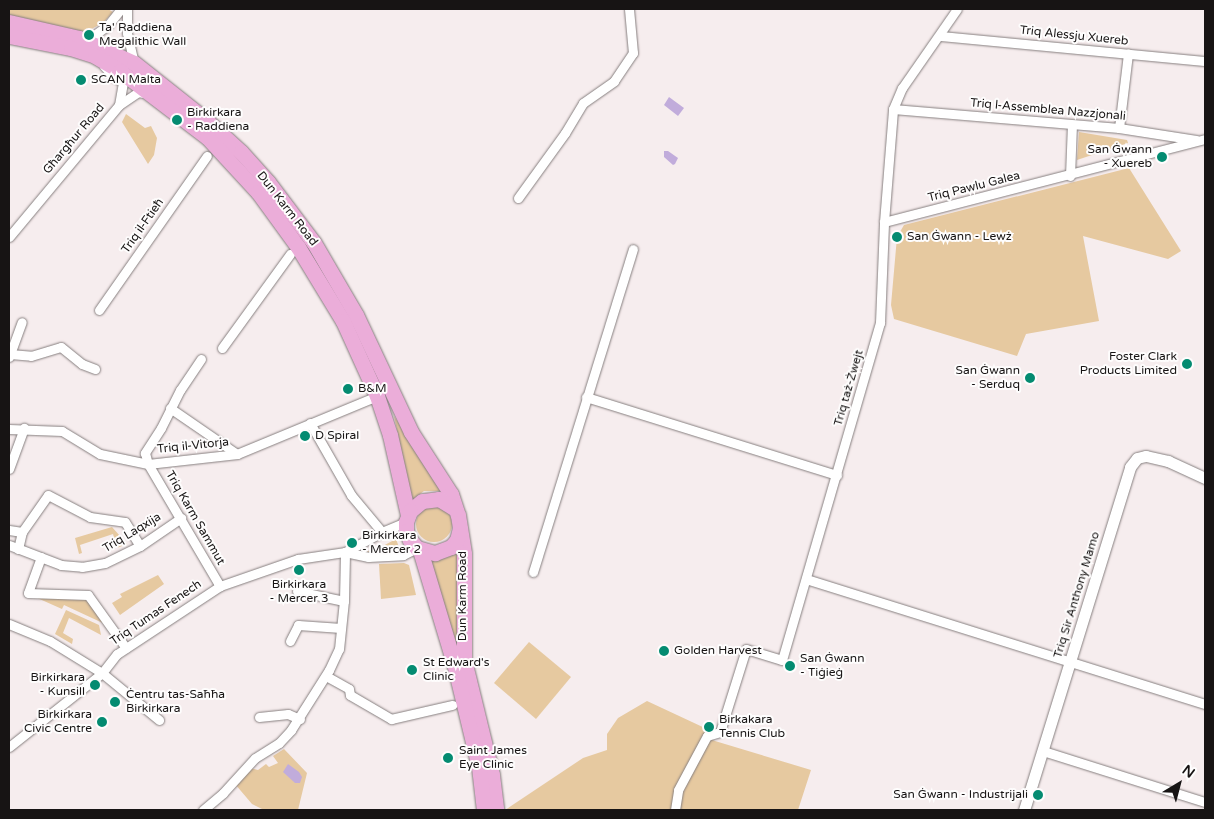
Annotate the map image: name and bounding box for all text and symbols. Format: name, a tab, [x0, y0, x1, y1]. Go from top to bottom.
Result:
place label: Ta' Raddiena Megalithic Wall	[99, 21, 186, 49]
street label: Triq Alessju Xuereb	[1019, 23, 1129, 49]
marker: Ta' Raddiena Megalithic Wall	[83, 29, 95, 41]
place label: SCAN Malta	[91, 73, 161, 87]
marker: SCAN Malta	[75, 74, 87, 86]
street label: Triq l-Assemblea Nazzjonali	[970, 96, 1126, 124]
street label: Għargħur Road	[40, 101, 108, 177]
place label: Birkirkara - Raddiena	[187, 106, 249, 134]
marker: Birkirkara - Raddiena	[171, 114, 183, 126]
place label: San Ġwann - Xuereb	[1088, 143, 1152, 171]
marker: San Ġwann - Xuereb	[1156, 151, 1168, 163]
street label: Dun Karm Road	[254, 169, 320, 249]
street label: Triq Pawlu Galea	[926, 169, 1022, 205]
street label: Triq il-Ftieħ	[119, 196, 167, 256]
place label: San Ġwann - Lewż	[907, 230, 1012, 244]
marker: San Ġwann - Lewż	[891, 231, 903, 243]
street label: Triq taż-Żwejt	[831, 348, 867, 428]
place label: Foster Clark Products Limited	[1080, 350, 1177, 378]
marker: Foster Clark Products Limited	[1181, 358, 1193, 370]
place label: San Ġwann - Serduq	[956, 364, 1020, 392]
marker: San Ġwann - Serduq	[1024, 372, 1036, 384]
place label: B&M	[358, 382, 387, 396]
marker: B&M	[342, 383, 354, 395]
place label: D Spiral	[315, 429, 359, 443]
marker: D Spiral	[299, 430, 311, 442]
street label: Triq il-Vitorja	[156, 435, 230, 457]
street label: Triq Karm Sammut	[162, 468, 228, 568]
street label: Triq Laqxija	[100, 510, 164, 556]
place label: Birkirkara - Mercer 2	[362, 529, 421, 557]
street label: Triq Sir Anthony Mamo	[1051, 530, 1103, 660]
marker: Birkirkara - Mercer 2	[346, 537, 358, 549]
street label: Dun Karm Road	[456, 551, 470, 641]
marker: Birkirkara - Mercer 3	[293, 564, 305, 576]
street label: Triq Tumas Fenech	[108, 577, 204, 649]
place label: Birkirkara - Mercer 3	[269, 578, 329, 606]
place label: Golden Harvest	[674, 644, 762, 658]
marker: Golden Harvest	[658, 645, 670, 657]
place label: San Ġwann - Tiġieġ	[800, 652, 864, 680]
place label: St Edward's Clinic	[423, 656, 489, 684]
marker: San Ġwann - Tiġieġ	[784, 660, 796, 672]
marker: St Edward's Clinic	[405, 663, 419, 677]
place label: Birkirkara - Kunsill	[31, 671, 85, 699]
marker: Birkirkara - Kunsill	[89, 679, 101, 691]
place label: Ċentru tas-Saħħa Birkirkara	[126, 688, 225, 716]
marker: Ċentru tas-Saħħa Birkirkara	[108, 695, 122, 709]
place label: Birkirkara Civic Centre	[24, 708, 92, 736]
place label: Birkakara Tennis Club	[719, 713, 785, 741]
marker: Birkirkara Civic Centre	[96, 716, 108, 728]
marker: Birkakara Tennis Club	[703, 721, 715, 733]
place label: Saint James Eye Clinic	[459, 744, 527, 772]
marker: Saint James Eye Clinic	[441, 751, 455, 765]
north arrow	[1154, 759, 1204, 809]
text: N	[1179, 761, 1198, 782]
place label: San Ġwann - Industrijali	[893, 788, 1028, 802]
marker: San Ġwann - Industrijali	[1032, 789, 1044, 801]

